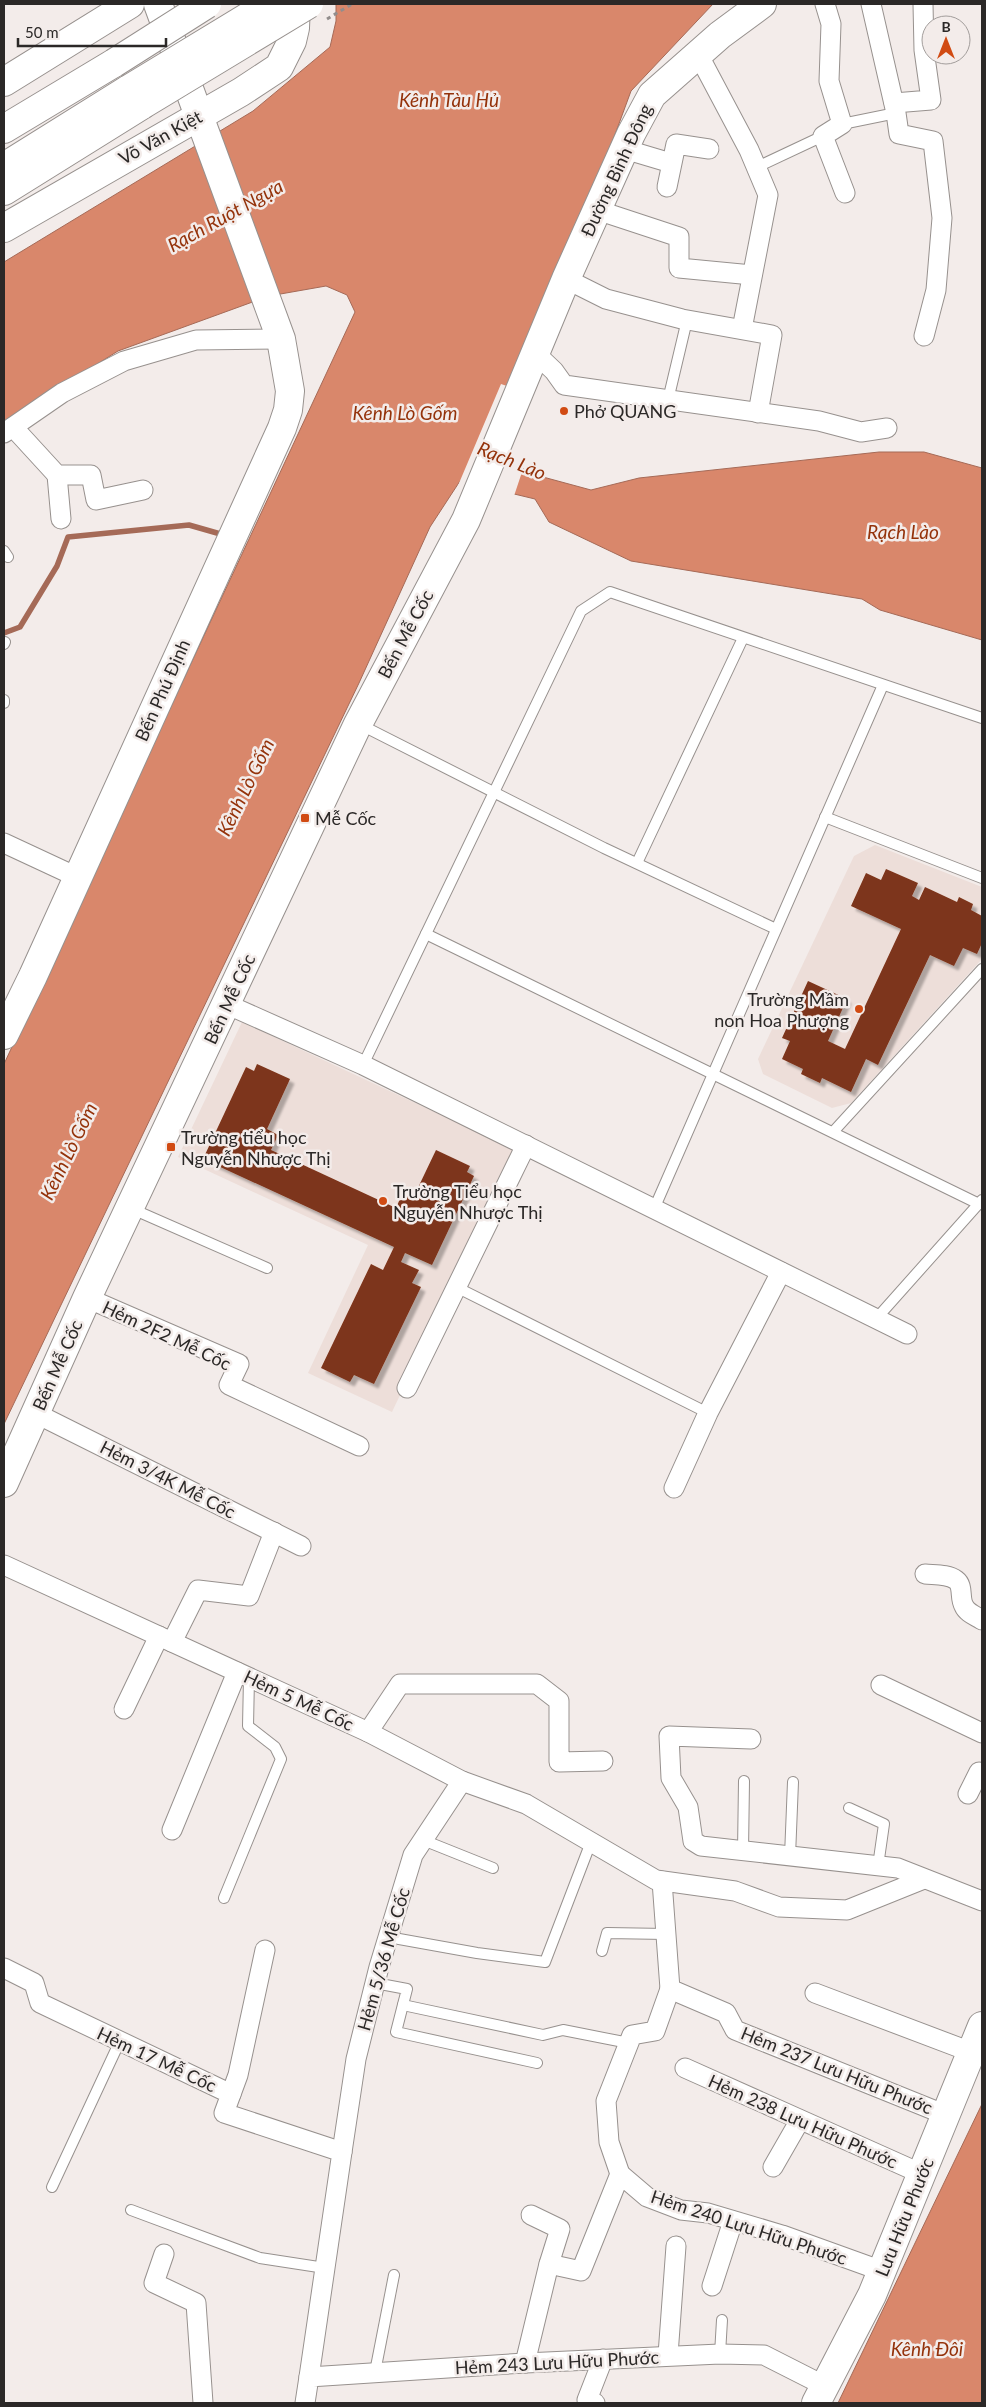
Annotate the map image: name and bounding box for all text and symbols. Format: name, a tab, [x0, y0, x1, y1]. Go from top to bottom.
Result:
scale bar	[18, 15, 165, 47]
north arrow	[921, 15, 971, 65]
text: B	[941, 18, 951, 35]
text: 50 m	[25, 23, 59, 41]
water label: Kênh Tàu Hủ	[399, 88, 499, 111]
street label: Đường Bình Đông	[576, 100, 656, 240]
street label: Võ Văn Kiệt	[115, 105, 206, 169]
water label: Rạch Ruột Ngựa	[163, 174, 287, 256]
place label: Phở QUANG	[574, 400, 676, 422]
water label: Kênh Lò Gốm	[353, 401, 458, 424]
marker: Phở QUANG	[558, 405, 570, 417]
water label: Rạch Lào	[474, 436, 550, 484]
water label: Rạch Lào	[867, 520, 939, 543]
street label: Bến Mễ Cốc	[373, 586, 438, 682]
street label: Bến Phú Định	[130, 636, 194, 744]
water label: Kênh Lò Gốm	[212, 735, 278, 839]
place label: Mễ Cốc	[315, 807, 377, 829]
marker: Mễ Cốc	[299, 812, 311, 824]
street label: Bến Mễ Cốc	[199, 950, 260, 1048]
place label: Trường Mầm non Hoa Phượng	[714, 988, 849, 1031]
marker: Trường Mầm non Hoa Phượng	[853, 1003, 865, 1015]
water label: Kênh Lò Gốm	[35, 1099, 101, 1203]
place label: Trường tiểu học Nguyễn Nhược Thị	[181, 1126, 331, 1169]
marker: Trường tiểu học Nguyễn Nhược Thị	[165, 1141, 177, 1153]
place label: Trường Tiểu học Nguyễn Nhược Thị	[393, 1180, 543, 1223]
marker: Trường Tiểu học Nguyễn Nhược Thị	[377, 1195, 389, 1207]
street label: Hẻm 2F2 Mễ Cốc	[99, 1296, 235, 1375]
street label: Bến Mễ Cốc	[27, 1316, 87, 1414]
street label: Hẻm 3/4K Mễ Cốc	[97, 1435, 240, 1523]
street label: Hẻm 5 Mễ Cốc	[241, 1665, 358, 1735]
street label: Hẻm 5/36 Mễ Cốc	[352, 1885, 414, 2033]
street label: Hẻm 17 Mễ Cốc	[94, 2022, 220, 2096]
street label: Hẻm 237 Lưu Hữu Phước	[738, 2022, 936, 2119]
street label: Hẻm 238 Lưu Hữu Phước	[705, 2069, 901, 2173]
street label: Lưu Hữu Phước	[870, 2154, 938, 2280]
street label: Hẻm 240 Lưu Hữu Phước	[648, 2185, 850, 2269]
water label: Kênh Đôi	[891, 2337, 964, 2360]
street label: Hẻm 243 Lưu Hữu Phước	[454, 2346, 660, 2378]

